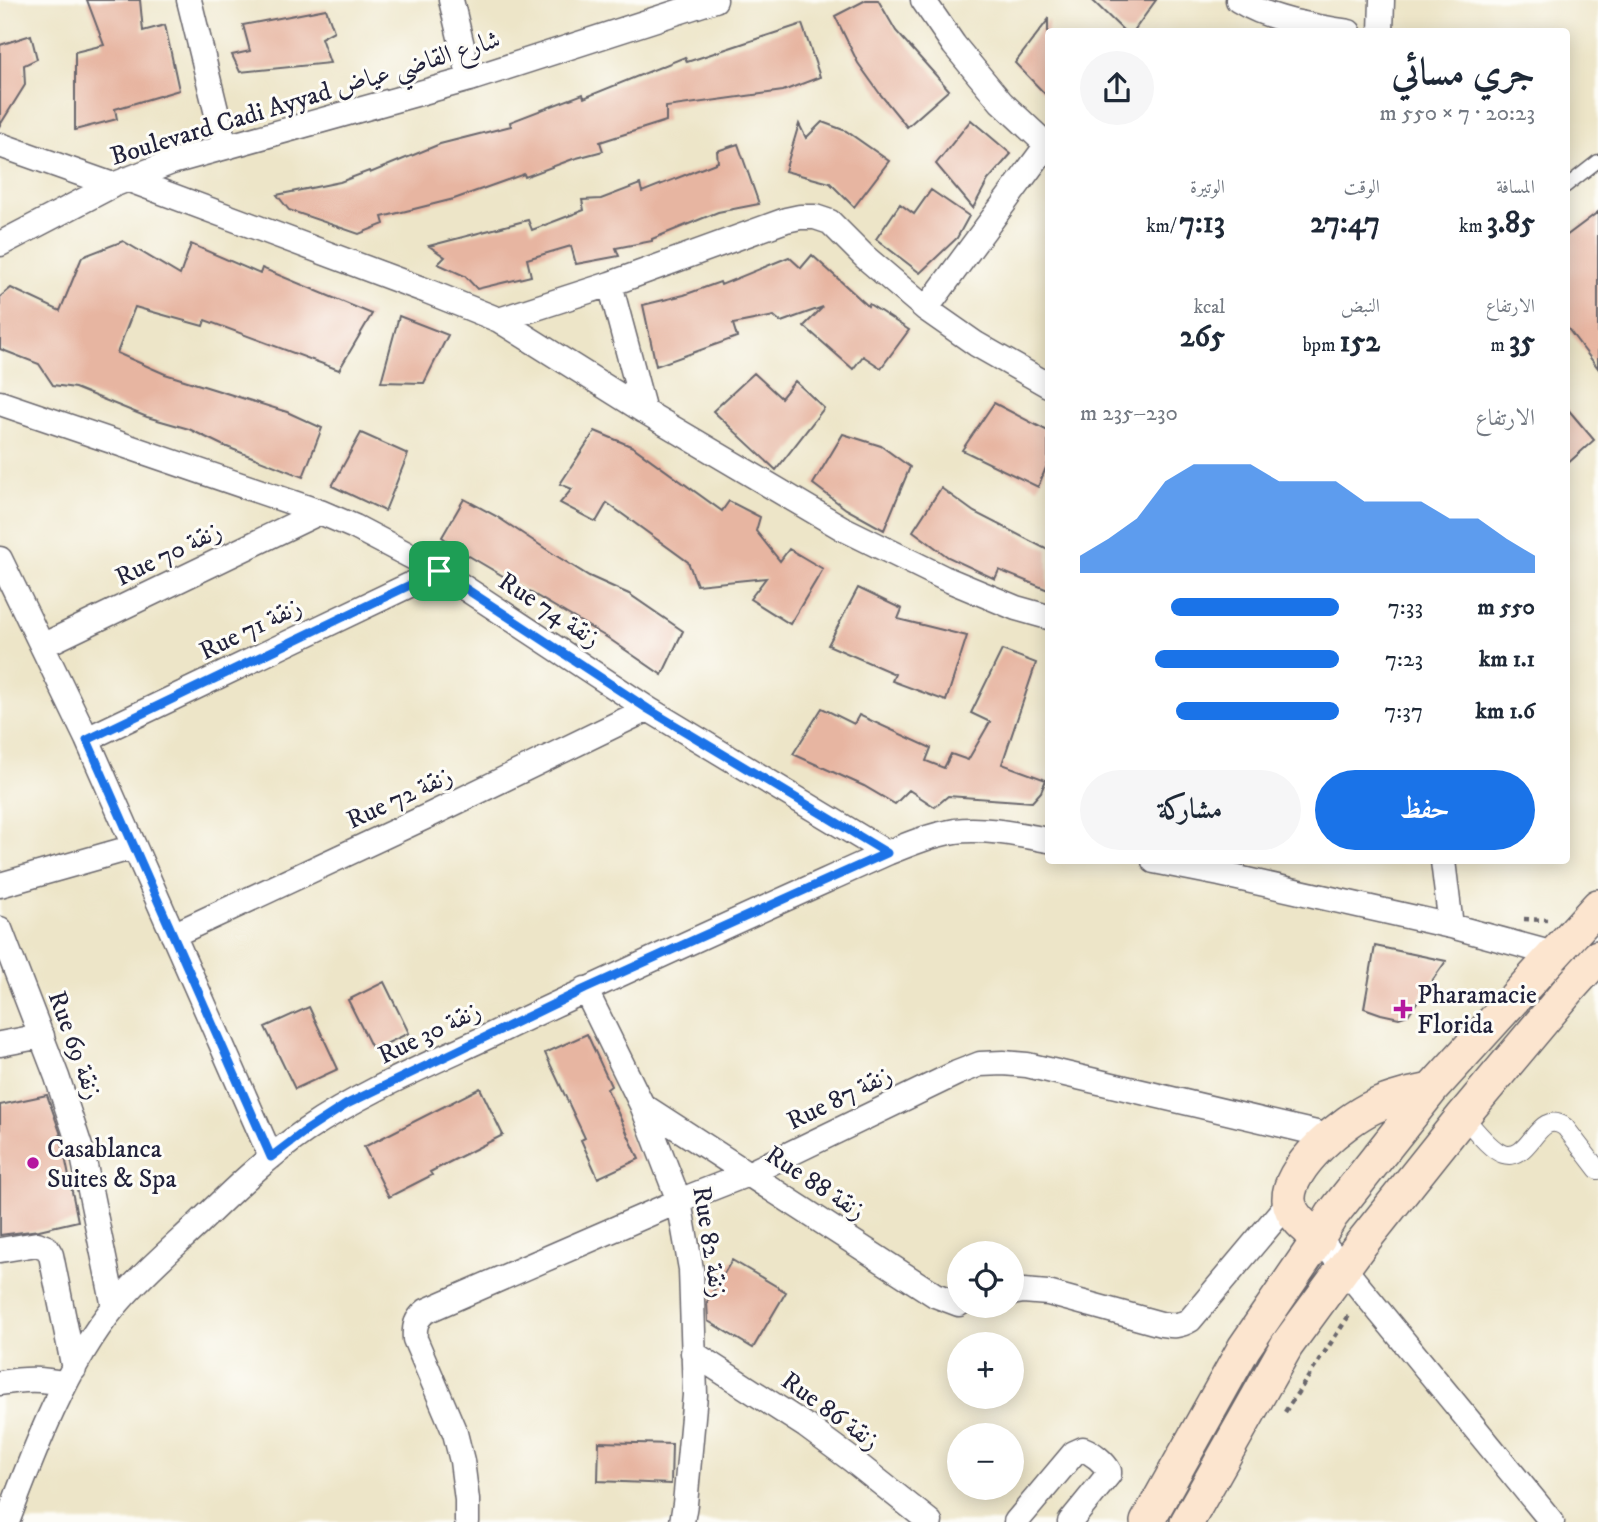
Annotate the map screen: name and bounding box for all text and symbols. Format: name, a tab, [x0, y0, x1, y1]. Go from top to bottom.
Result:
street label: Boulevard Cadi Ayyad شارع القاضي عياض	[106, 23, 506, 179]
text: جري مسائي	[1391, 49, 1535, 97]
button: share	[1080, 51, 1154, 125]
text: 20:23 · 7 × 550 m	[1380, 99, 1535, 128]
text: الوتيرة	[1190, 176, 1225, 199]
text: الوقت	[1344, 176, 1380, 199]
text: المسافة	[1496, 176, 1535, 199]
text: 7:13	[1179, 205, 1225, 242]
text: 27:47	[1310, 205, 1380, 242]
text: 3.85	[1487, 205, 1535, 242]
text: /km	[1146, 215, 1179, 238]
text: km	[1459, 215, 1487, 238]
text: النبض	[1341, 295, 1380, 318]
text: الارتفاع	[1486, 295, 1535, 318]
text: kcal	[1194, 296, 1225, 319]
text: 265	[1180, 319, 1225, 356]
text: 152	[1340, 324, 1380, 361]
text: 35	[1509, 324, 1535, 361]
text: bpm	[1303, 334, 1340, 357]
text: m	[1491, 334, 1509, 357]
text: 230–235 m	[1080, 399, 1178, 428]
text: الارتفاع	[1475, 404, 1535, 433]
street label: Rue 70 زنقة	[110, 514, 227, 594]
pin	[409, 541, 469, 601]
icon: arrive	[420, 552, 458, 590]
street label: Rue 74 زنقة	[492, 565, 606, 655]
street label: Rue 71 زنقة	[194, 590, 307, 668]
text: 7:33	[1388, 593, 1423, 622]
text: 550 m	[1478, 593, 1535, 622]
text: 7:23	[1385, 645, 1423, 674]
text: 1.1 km	[1479, 645, 1535, 674]
text: 7:37	[1384, 697, 1423, 726]
text: 1.6 km	[1476, 697, 1535, 726]
street label: Rue 72 زنقة	[341, 759, 458, 837]
button: مشاركة	[1080, 770, 1301, 850]
button: حفظ	[1315, 770, 1535, 850]
place label: Pharamacie Florida	[1417, 979, 1537, 1042]
street label: Rue 69 زنقة	[40, 987, 109, 1104]
street label: Rue 30 زنقة	[373, 994, 487, 1072]
marker: Pharamacie Florida	[1395, 1001, 1411, 1017]
street label: Rue 87 زنقة	[781, 1059, 898, 1138]
place label: Casablanca Suites & Spa	[47, 1133, 176, 1196]
street label: Rue 88 زنقة	[759, 1139, 871, 1228]
marker: Casablanca Suites & Spa	[25, 1155, 41, 1171]
street label: Rue 82 زنقة	[684, 1184, 735, 1300]
map controls	[947, 1241, 1024, 1500]
button: locate	[947, 1241, 1024, 1318]
button: +	[947, 1332, 1024, 1409]
street label: Rue 86 زنقة	[775, 1365, 886, 1458]
button: −	[947, 1423, 1024, 1500]

